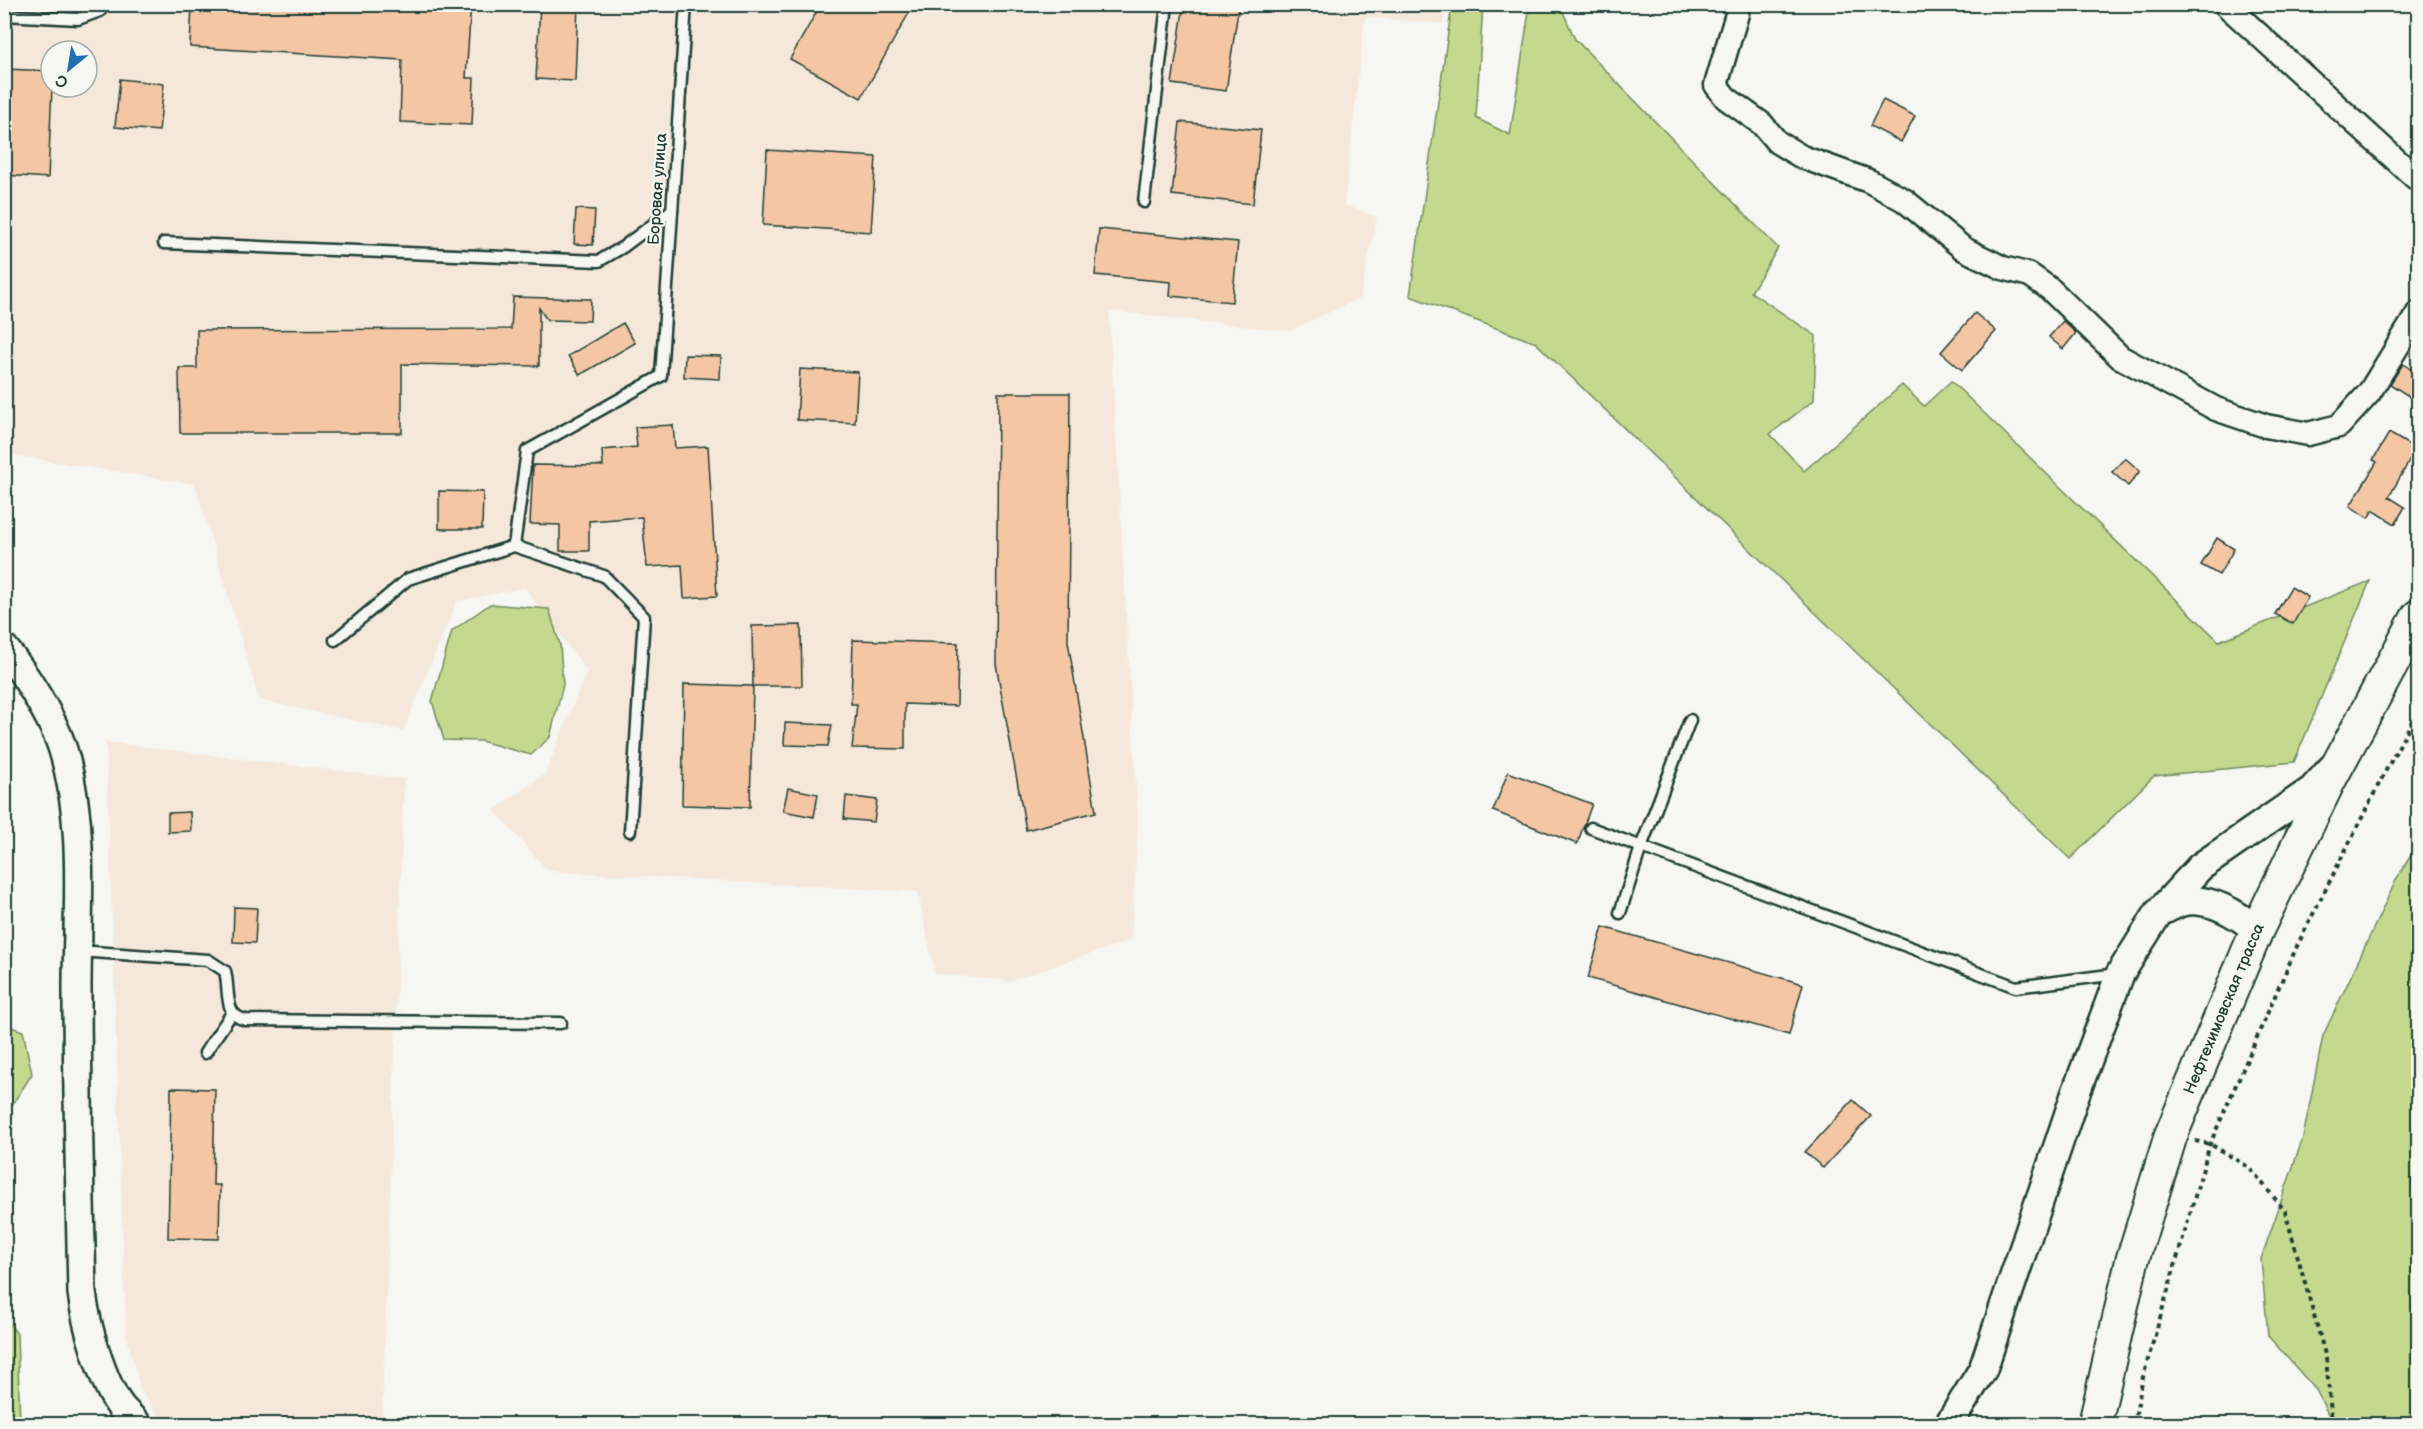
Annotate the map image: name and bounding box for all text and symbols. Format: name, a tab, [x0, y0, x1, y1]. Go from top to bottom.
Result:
north arrow	[39, 39, 99, 99]
text: С	[53, 70, 72, 92]
street label: Боровая улица	[645, 132, 671, 246]
street label: Нефтехимовская трасса	[2180, 920, 2269, 1097]

